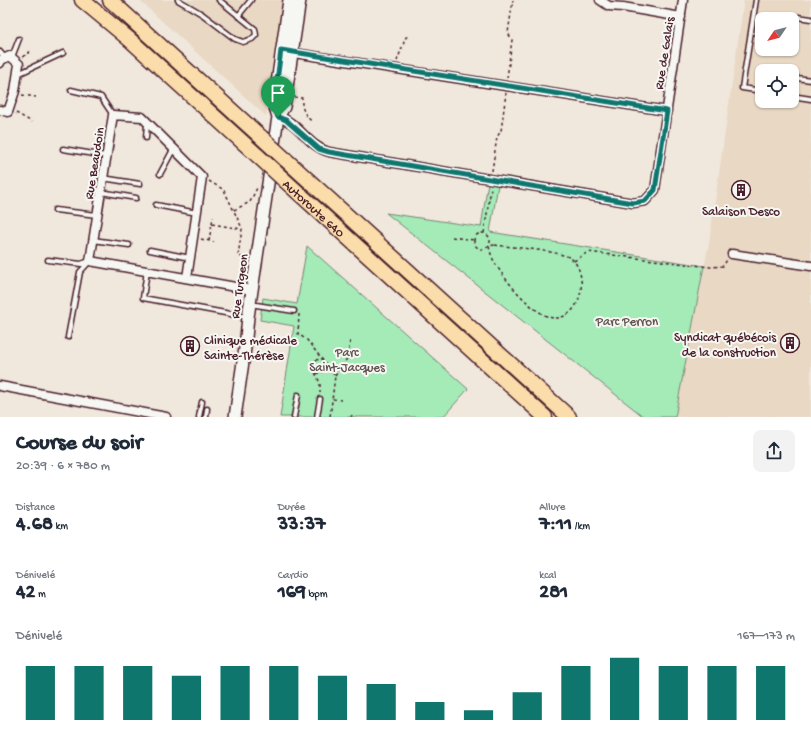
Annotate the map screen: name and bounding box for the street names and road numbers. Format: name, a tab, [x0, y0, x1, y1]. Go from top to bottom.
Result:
street label: Rue de Galais	[652, 15, 679, 91]
street label: Rue Beaudoin	[82, 125, 109, 200]
street label: Autoroute 640	[279, 177, 347, 242]
street label: Rue Turgeon	[228, 252, 253, 320]

